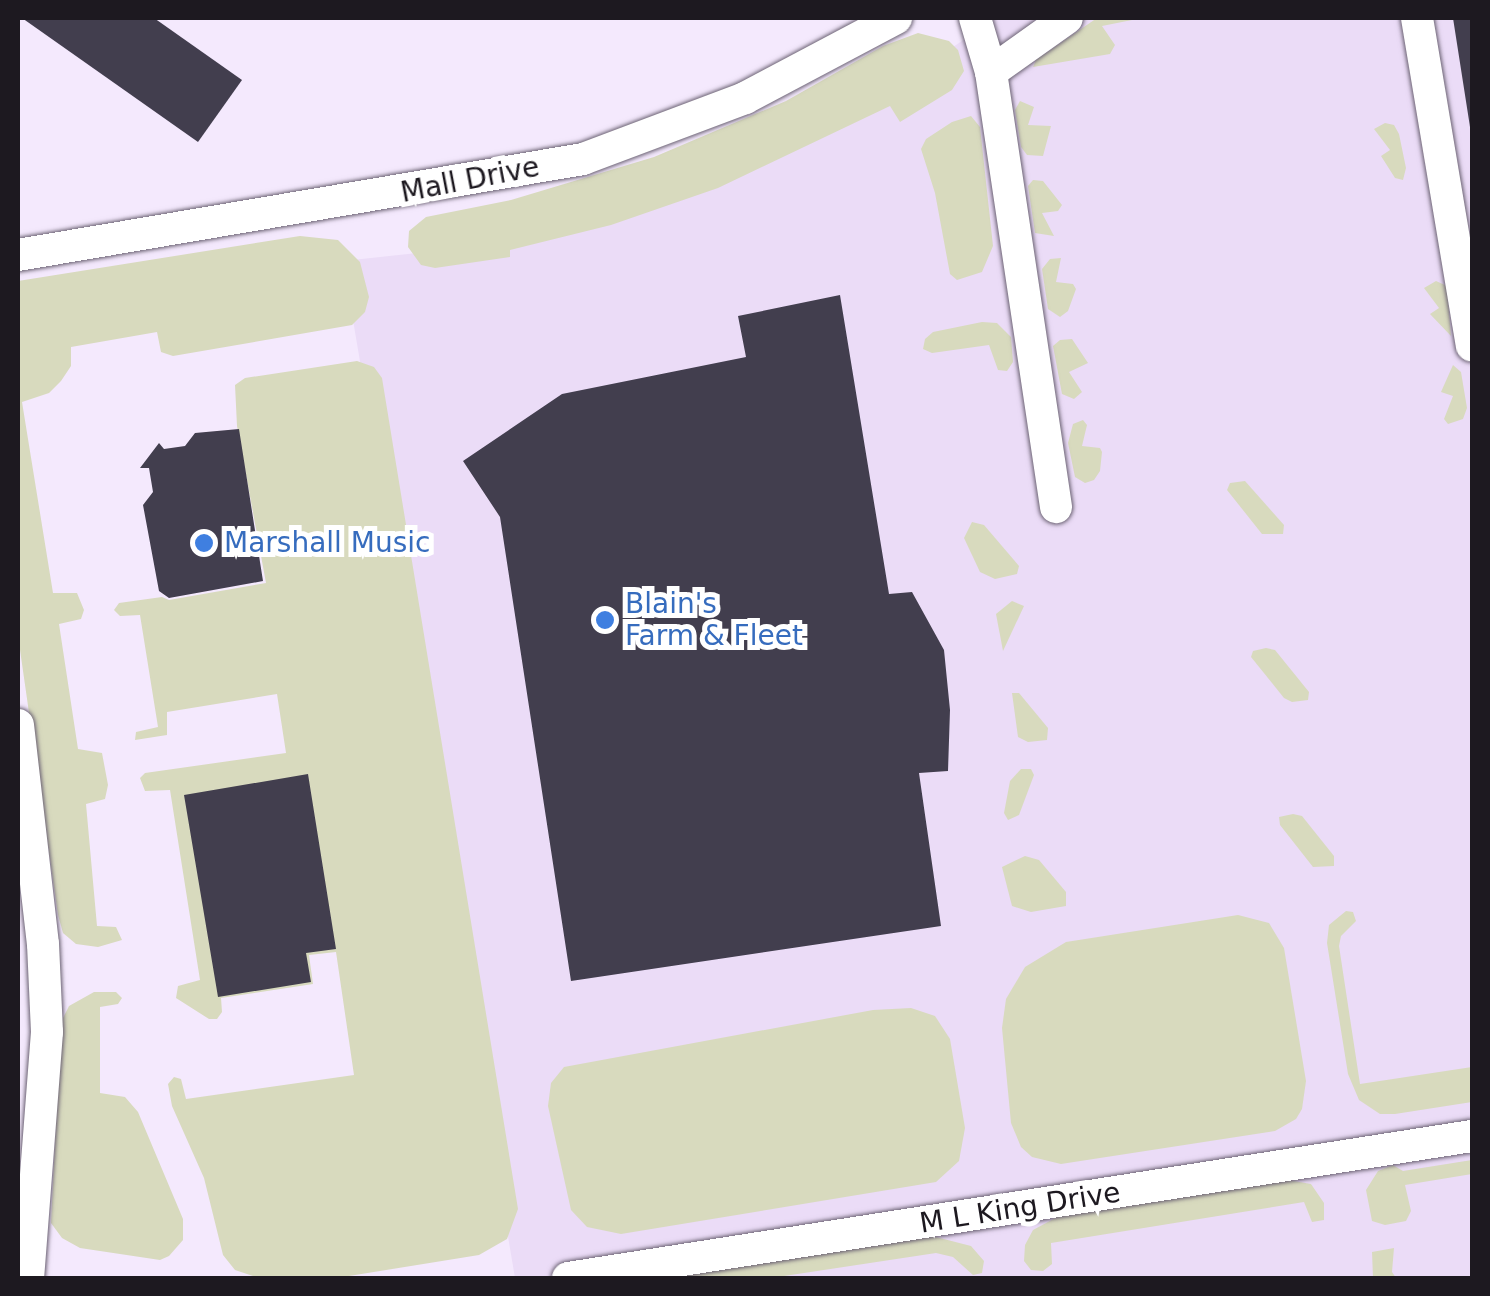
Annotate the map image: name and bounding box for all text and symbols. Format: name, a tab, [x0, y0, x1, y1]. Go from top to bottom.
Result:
street label: Mall Drive	[398, 150, 542, 210]
place label: Marshall Music	[224, 526, 430, 560]
marker: Marshall Music	[193, 532, 215, 554]
place label: Blain's Farm & Fleet	[625, 587, 803, 653]
marker: Blain's Farm & Fleet	[594, 609, 616, 631]
street label: M L King Drive	[917, 1176, 1123, 1240]

